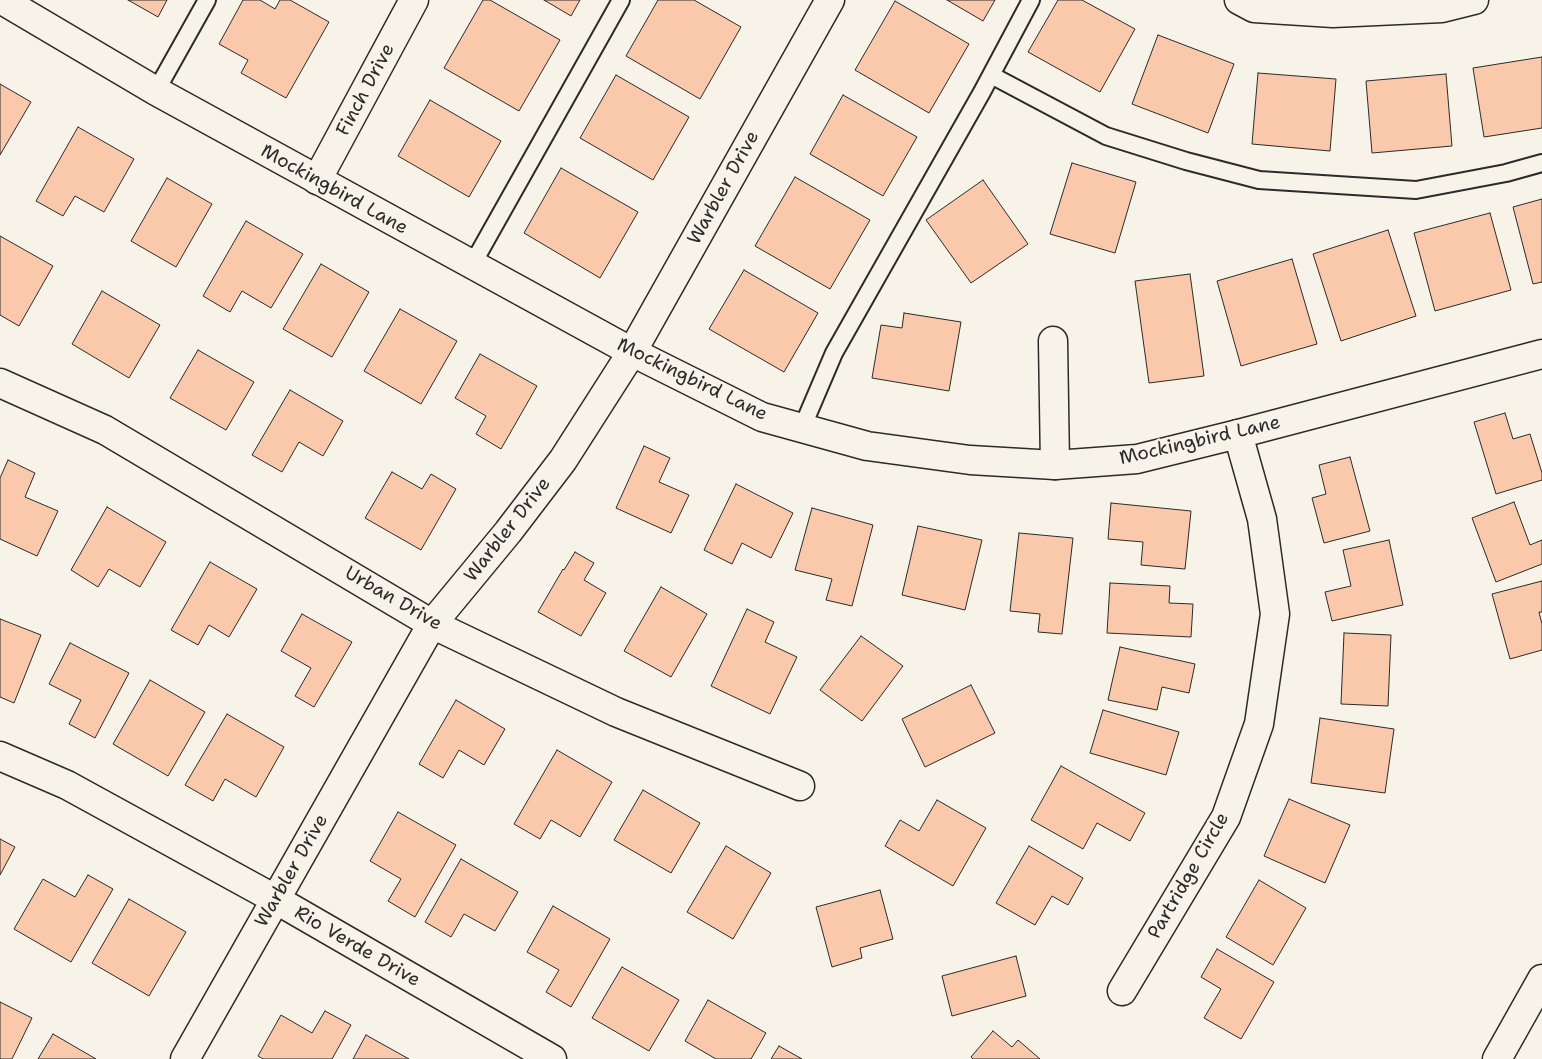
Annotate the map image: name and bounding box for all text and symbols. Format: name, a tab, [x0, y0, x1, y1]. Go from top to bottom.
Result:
street label: Finch Drive	[332, 40, 400, 140]
street label: Warbler Drive	[683, 127, 765, 249]
street label: Mockingbird Lane	[256, 140, 412, 240]
street label: Mockingbird Lane	[613, 334, 771, 426]
street label: Mockingbird Lane	[1117, 411, 1283, 471]
street label: Warbler Drive	[460, 473, 556, 587]
street label: Urban Drive	[340, 562, 446, 636]
street label: Partridge Circle	[1144, 809, 1234, 943]
street label: Warbler Drive	[250, 810, 334, 932]
street label: Rio Verde Drive	[290, 902, 424, 992]

